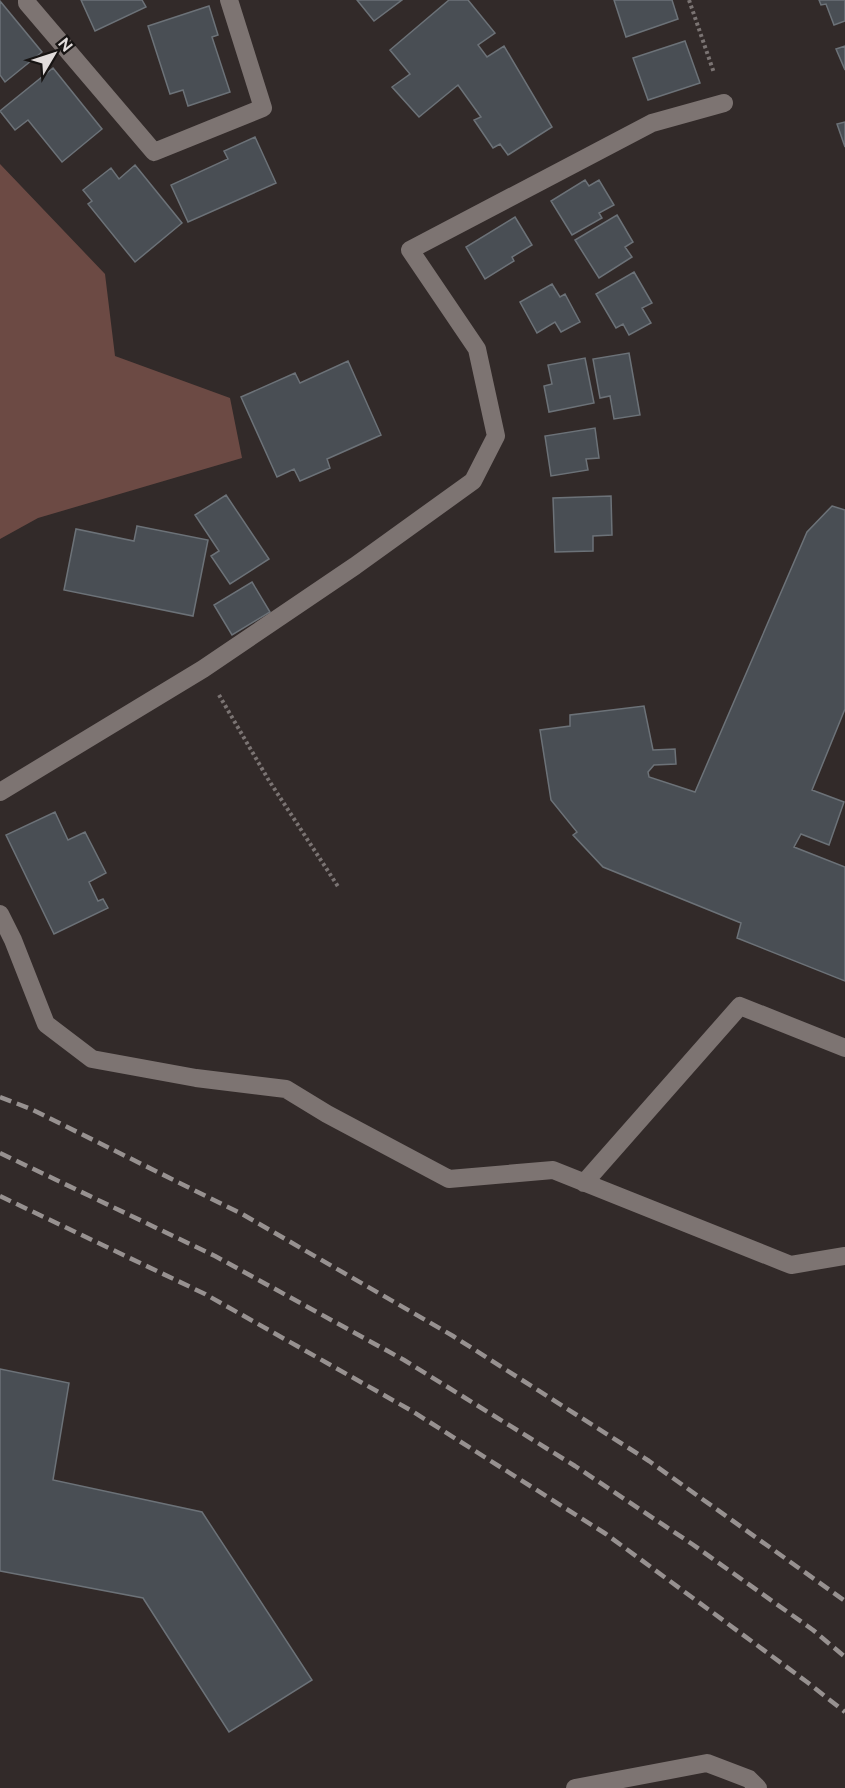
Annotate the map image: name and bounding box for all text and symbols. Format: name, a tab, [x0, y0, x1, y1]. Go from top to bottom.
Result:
north arrow	[24, 24, 84, 84]
text: N	[54, 34, 76, 56]

